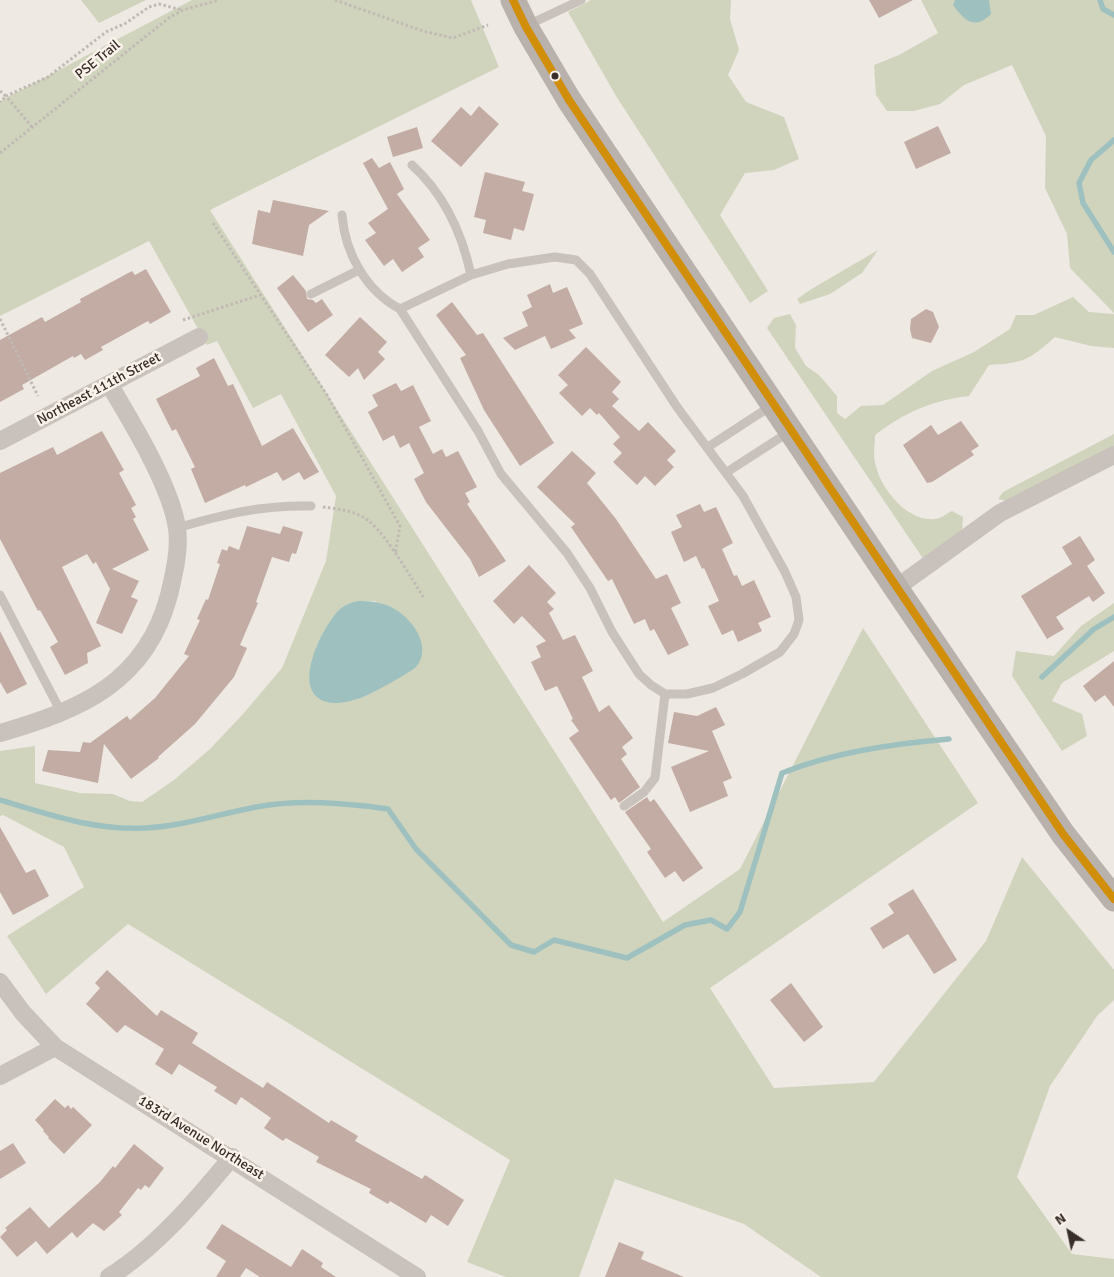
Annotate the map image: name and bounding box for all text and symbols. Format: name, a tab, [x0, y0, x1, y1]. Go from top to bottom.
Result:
street label: PSE Trail	[72, 37, 124, 83]
unlabelled marker	[550, 71, 560, 81]
street label: Northeast 111th Street	[34, 349, 164, 429]
street label: 183rd Avenue Northeast	[135, 1092, 267, 1184]
north arrow	[1044, 1207, 1094, 1257]
text: N	[1052, 1209, 1069, 1229]

